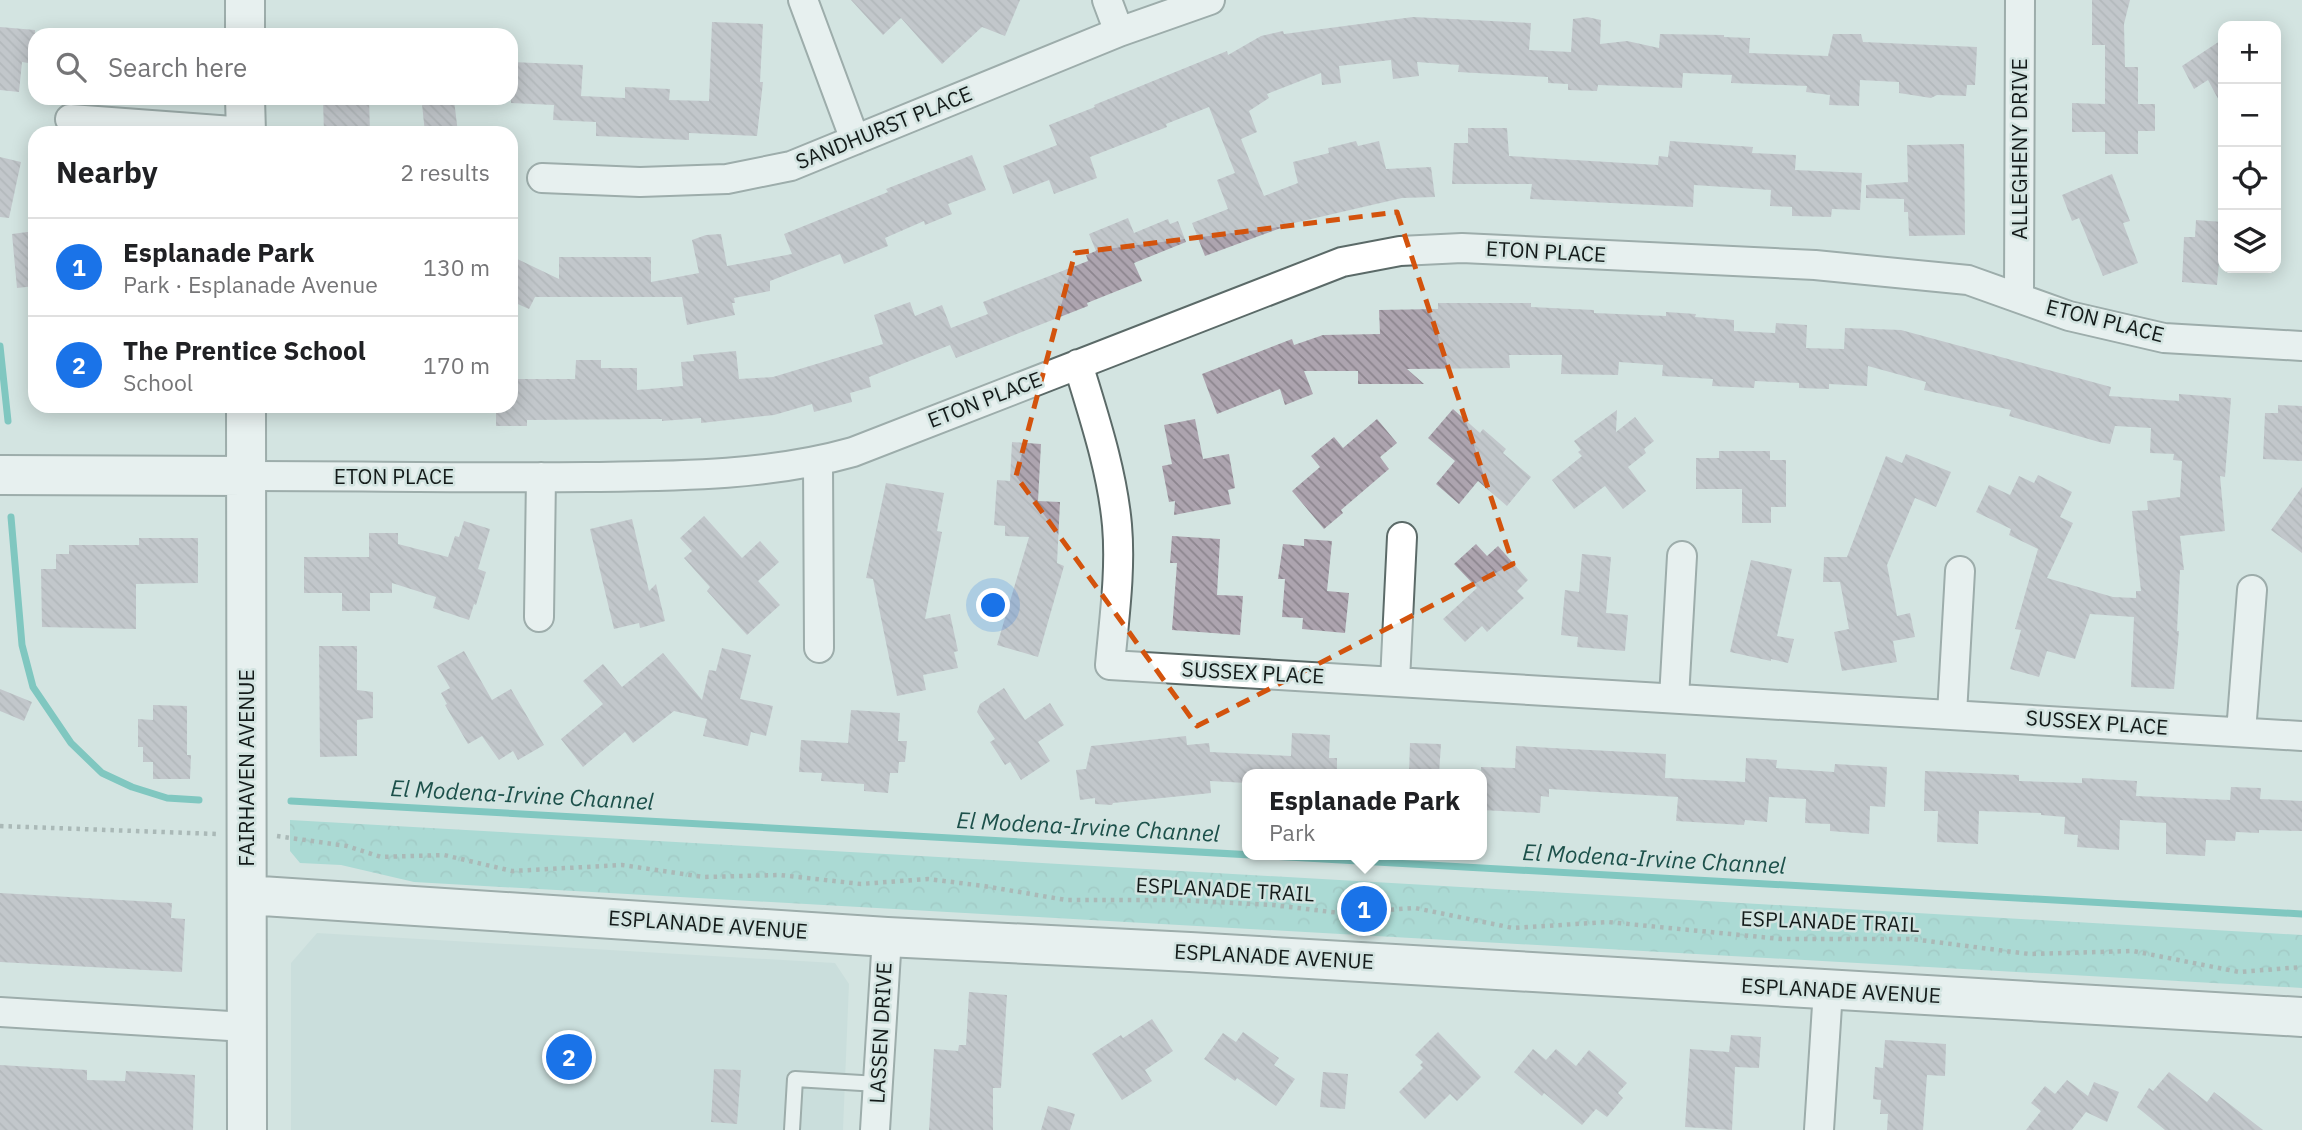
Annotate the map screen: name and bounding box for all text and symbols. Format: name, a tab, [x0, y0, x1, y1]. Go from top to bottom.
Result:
map controls	[2218, 21, 2281, 273]
button: +	[2218, 21, 2281, 84]
search box	[28, 28, 518, 105]
icon: search	[52, 48, 90, 86]
text: Search here	[108, 50, 247, 84]
street label: ALLEGHENY DRIVE	[2005, 58, 2033, 240]
street label: SANDHURST PLACE	[791, 79, 976, 175]
button: −	[2218, 84, 2281, 147]
button: locate	[2218, 147, 2281, 210]
text: Nearby	[56, 152, 158, 191]
text: 2 results	[400, 157, 490, 187]
button: layers	[2218, 210, 2281, 273]
street label: ETON PLACE	[1485, 234, 1607, 268]
text: Esplanade Park	[123, 235, 314, 269]
text: 1	[72, 252, 86, 282]
text: 130 m	[423, 252, 490, 282]
text: Park · Esplanade Avenue	[123, 269, 378, 299]
street label: ETON PLACE	[2043, 292, 2167, 348]
text: The Prentice School	[123, 333, 366, 367]
text: 2	[72, 350, 86, 380]
text: 170 m	[423, 350, 490, 380]
street label: ETON PLACE	[923, 364, 1046, 434]
text: School	[123, 367, 193, 397]
street label: ETON PLACE	[334, 462, 454, 490]
your location	[976, 588, 1010, 622]
street label: SUSSEX PLACE	[1181, 654, 1325, 690]
street label: FAIRHAVEN AVENUE	[232, 669, 260, 867]
street label: SUSSEX PLACE	[2025, 703, 2169, 741]
popup	[1242, 769, 1487, 860]
water label: El Modena-Irvine Channel	[390, 772, 655, 816]
text: Esplanade Park	[1269, 783, 1460, 817]
water label: El Modena-Irvine Channel	[956, 804, 1221, 848]
text: Park	[1269, 817, 1315, 847]
water label: El Modena-Irvine Channel	[1522, 836, 1787, 880]
street label: ESPLANADE TRAIL	[1135, 870, 1315, 908]
pin: 1	[1341, 883, 1387, 935]
street label: ESPLANADE AVENUE	[607, 903, 809, 945]
street label: ESPLANADE TRAIL	[1740, 904, 1920, 938]
street label: ESPLANADE AVENUE	[1173, 937, 1375, 975]
street label: LASSEN DRIVE	[862, 962, 898, 1104]
street label: ESPLANADE AVENUE	[1740, 971, 1942, 1009]
pin: 2	[546, 1031, 592, 1083]

